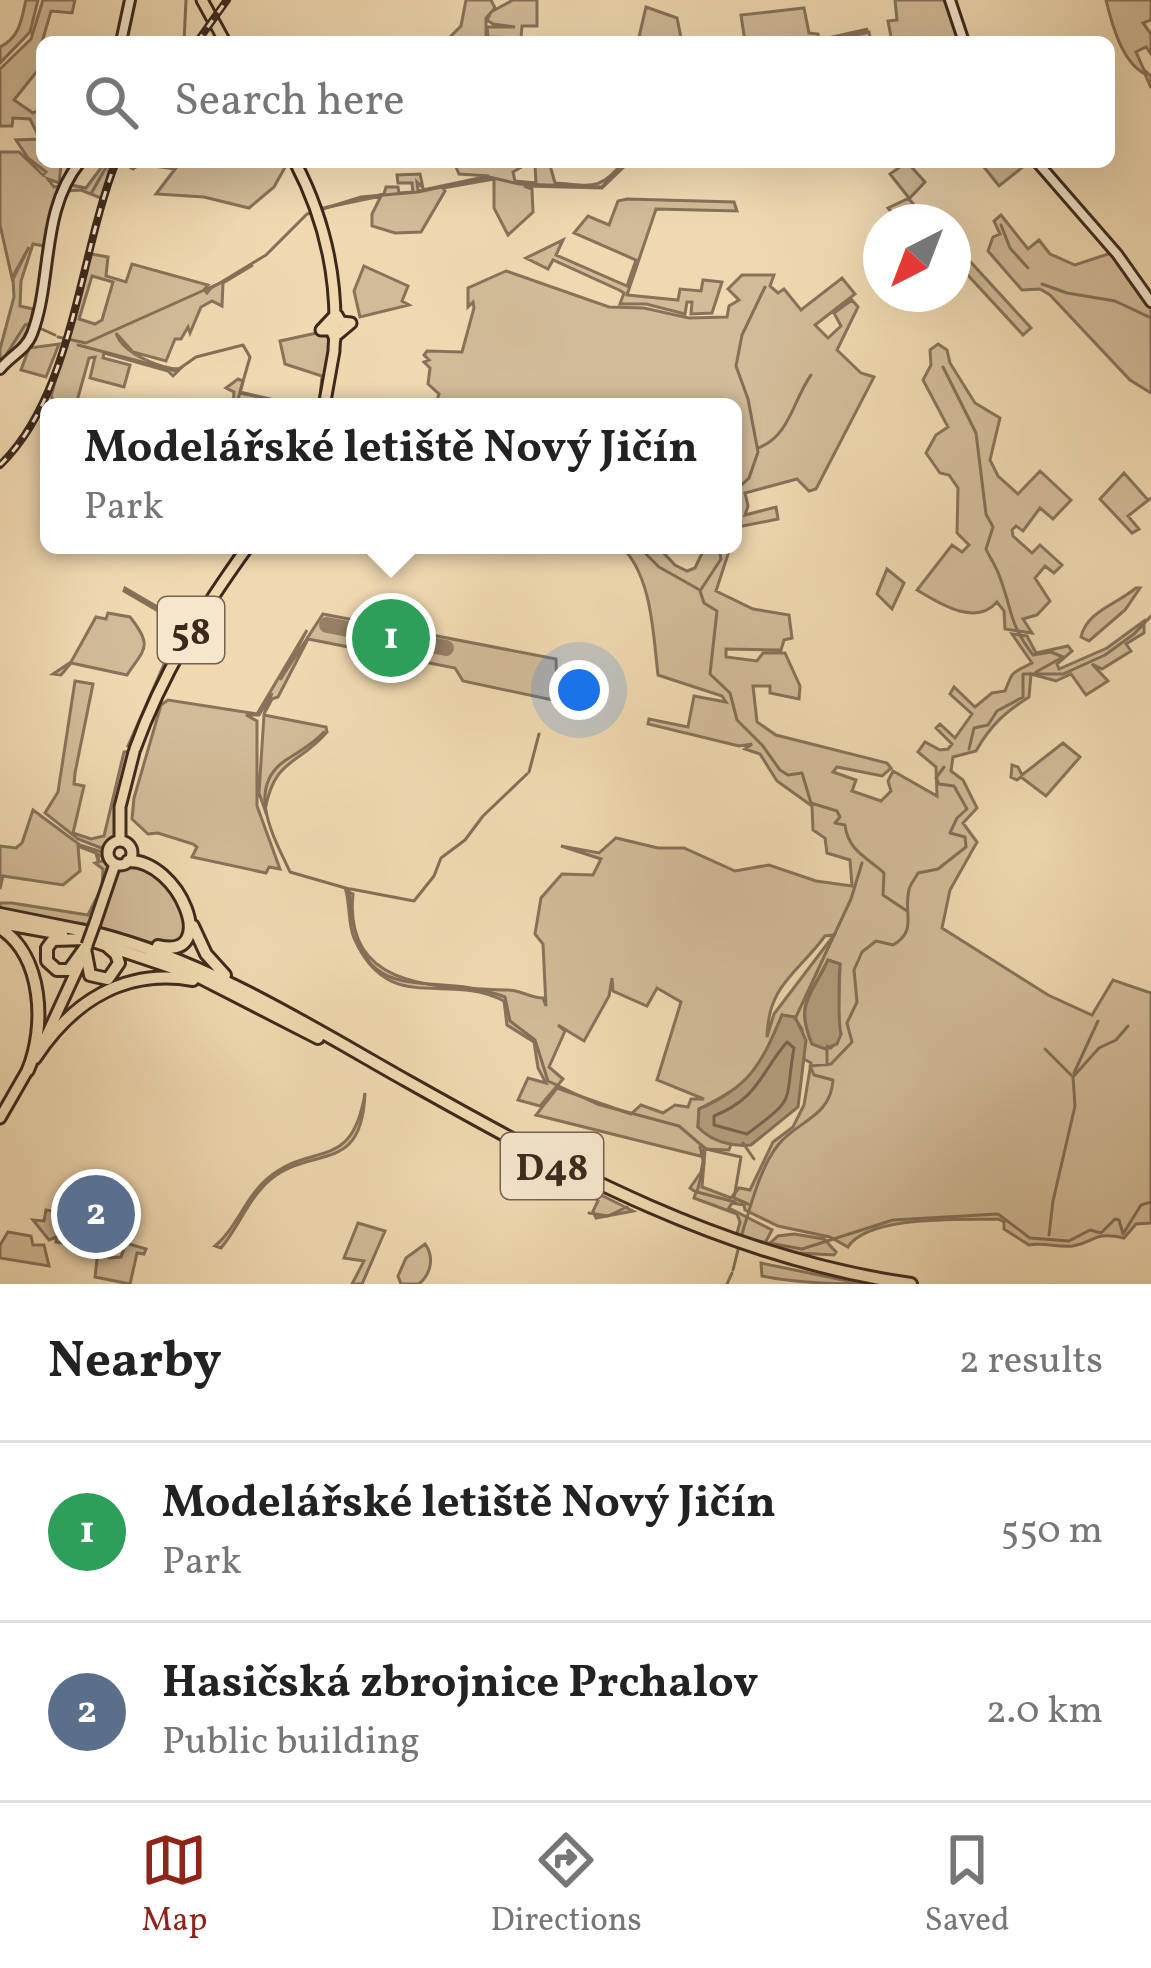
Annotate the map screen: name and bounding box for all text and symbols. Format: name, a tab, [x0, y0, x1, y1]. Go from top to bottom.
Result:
search box	[36, 36, 1115, 168]
icon: search	[78, 69, 144, 135]
text: Search here	[174, 71, 405, 134]
north arrow	[863, 204, 971, 312]
popup	[40, 398, 742, 554]
text: Modelářské letiště Nový Jičín	[84, 418, 698, 481]
text: Park	[84, 481, 164, 535]
pin: 1	[352, 593, 430, 683]
road number: 58	[158, 597, 224, 663]
your location	[549, 660, 609, 720]
road number: D48	[501, 1133, 603, 1199]
pin: 2	[57, 1169, 135, 1259]
text: Nearby	[48, 1327, 222, 1398]
text: 2 results	[959, 1335, 1103, 1389]
text: Modelářské letiště Nový Jičín	[162, 1473, 776, 1536]
text: 1	[79, 1505, 95, 1559]
text: 550 m	[1001, 1505, 1103, 1559]
text: Park	[162, 1536, 242, 1590]
text: Hasičská zbrojnice Prchalov	[162, 1653, 758, 1716]
text: 2	[77, 1685, 97, 1739]
text: 2.0 km	[986, 1685, 1103, 1739]
text: Public building	[162, 1716, 420, 1770]
tab: Map	[141, 1827, 208, 1945]
tab: Directions	[490, 1827, 642, 1945]
tab: Saved	[925, 1827, 1010, 1945]

